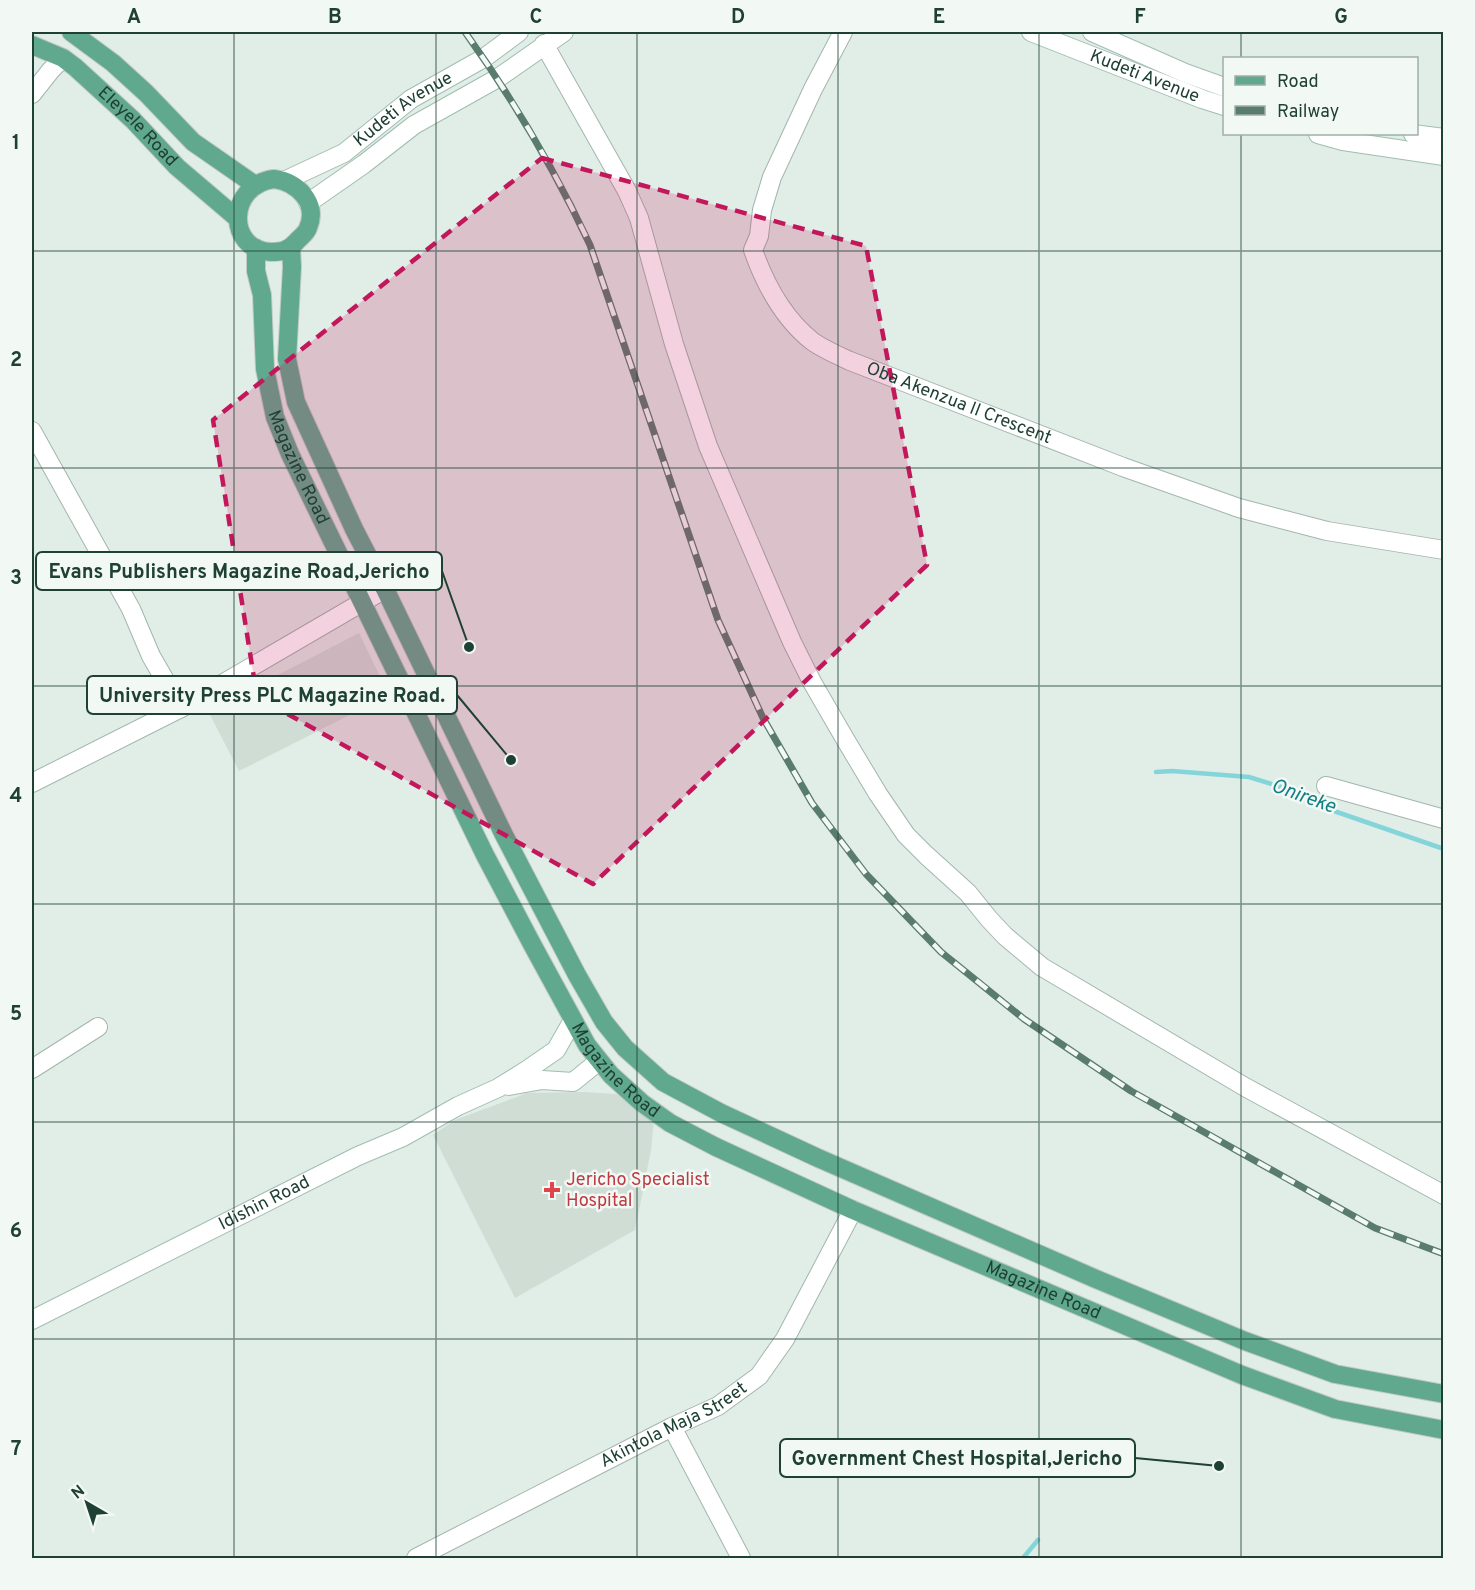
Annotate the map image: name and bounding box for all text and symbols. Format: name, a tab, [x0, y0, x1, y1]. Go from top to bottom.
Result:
text: A	[127, 5, 141, 31]
text: B	[328, 5, 342, 31]
text: C	[530, 5, 542, 31]
text: D	[731, 5, 745, 31]
text: E	[933, 5, 945, 31]
text: F	[1134, 5, 1146, 31]
text: G	[1334, 5, 1348, 31]
street label: Kudeti Avenue	[1086, 45, 1203, 108]
legend	[1223, 57, 1418, 135]
street label: Kudeti Avenue	[349, 67, 457, 152]
text: Road	[1277, 71, 1319, 94]
street label: Eleyele Road	[93, 82, 182, 172]
text: Railway	[1277, 101, 1339, 124]
text: 1	[12, 131, 20, 157]
text: 2	[10, 348, 22, 374]
street label: Oba Akenzua II Crescent	[863, 357, 1055, 450]
street label: Magazine Road	[262, 407, 334, 528]
callout: Evans Publishers Magazine Road,Jericho	[36, 552, 442, 590]
text: Evans Publishers Magazine Road,Jericho	[48, 560, 430, 586]
text: 3	[10, 566, 22, 592]
callout: University Press PLC Magazine Road.	[87, 676, 457, 714]
text: University Press PLC Magazine Road.	[99, 684, 445, 710]
water label: Onireke	[1267, 773, 1339, 821]
text: 4	[10, 784, 22, 810]
text: 5	[10, 1002, 22, 1028]
street label: Magazine Road	[565, 1019, 664, 1123]
place label: Jericho Specialist Hospital	[566, 1169, 710, 1213]
street label: Idishin Road	[215, 1171, 314, 1236]
marker: Jericho Specialist Hospital	[543, 1181, 561, 1199]
text: 6	[10, 1219, 22, 1245]
street label: Magazine Road	[982, 1256, 1104, 1325]
street label: Akintola Maja Street	[596, 1377, 752, 1473]
text: 7	[11, 1437, 21, 1463]
callout: Government Chest Hospital,Jericho	[780, 1439, 1135, 1477]
text: Government Chest Hospital,Jericho	[792, 1447, 1122, 1473]
north arrow	[57, 1473, 117, 1533]
text: N	[68, 1482, 90, 1504]

